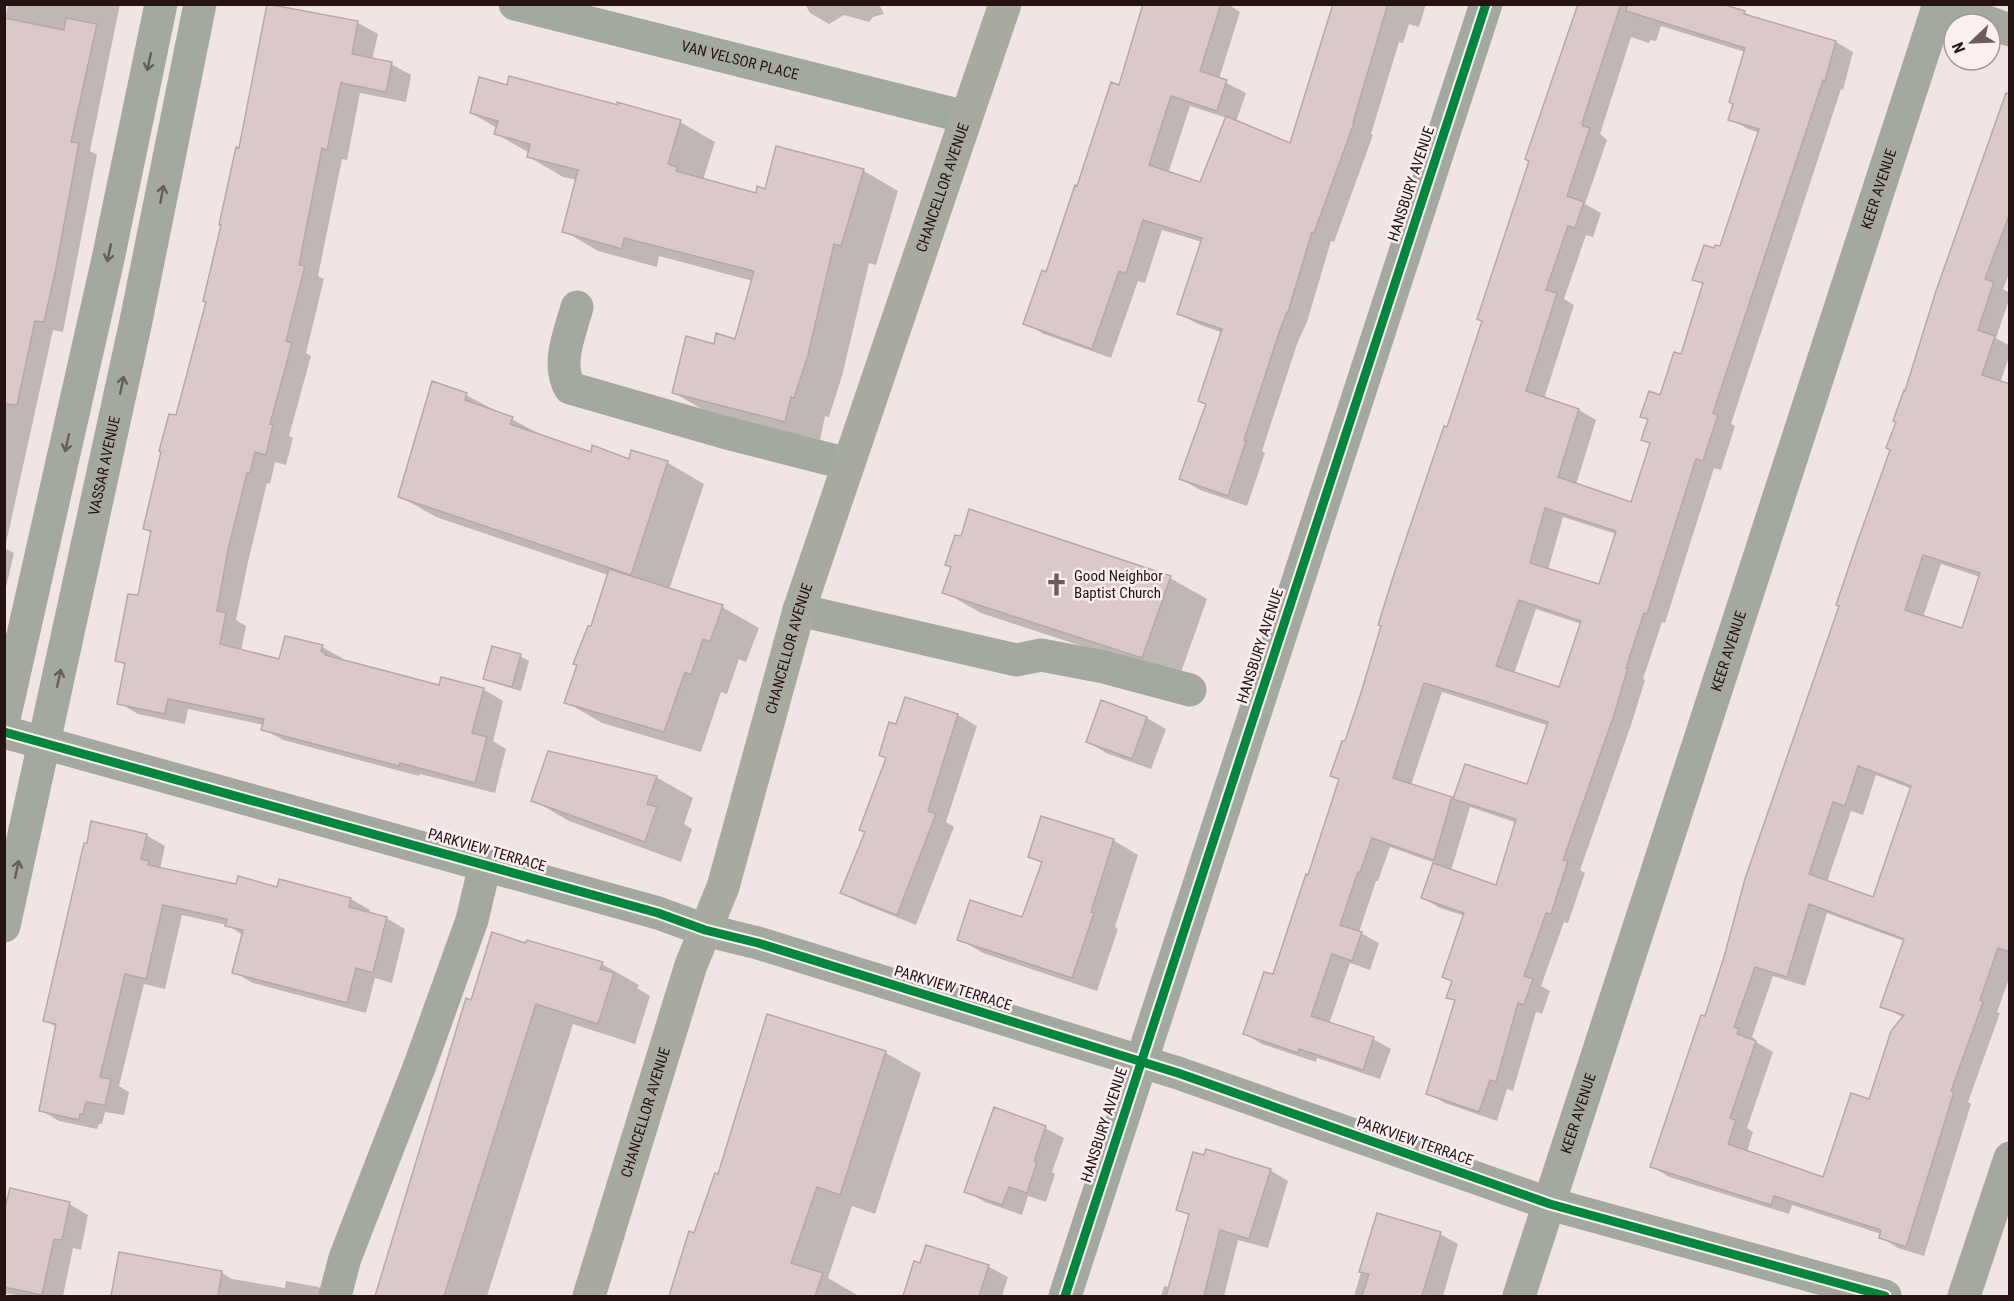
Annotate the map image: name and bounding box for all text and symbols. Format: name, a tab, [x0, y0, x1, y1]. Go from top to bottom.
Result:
north arrow	[1942, 12, 2002, 72]
street label: VAN VELSOR PLACE	[679, 37, 801, 84]
text: N	[1948, 39, 1969, 56]
one-way arrow	[143, 51, 154, 71]
street label: CHANCELLOR AVENUE	[912, 121, 973, 255]
street label: HANSBURY AVENUE	[1384, 124, 1438, 244]
street label: KEER AVENUE	[1857, 146, 1900, 232]
one-way arrow	[157, 185, 168, 204]
one-way arrow	[103, 243, 115, 262]
one-way arrow	[117, 376, 128, 395]
street label: VASSAR AVENUE	[85, 414, 124, 517]
one-way arrow	[60, 433, 72, 452]
place label: Good Neighbor Baptist Church	[1074, 567, 1163, 602]
church icon: Good Neighbor Baptist Church	[1043, 572, 1069, 598]
street label: CHANCELLOR AVENUE	[762, 581, 816, 716]
street label: HANSBURY AVENUE	[1233, 586, 1287, 706]
street label: KEER AVENUE	[1707, 609, 1750, 694]
one-way arrow	[54, 669, 66, 688]
street label: PARKVIEW TERRACE	[426, 825, 548, 875]
one-way arrow	[12, 860, 24, 879]
street label: PARKVIEW TERRACE	[892, 962, 1014, 1014]
street label: CHANCELLOR AVENUE	[617, 1045, 674, 1180]
street label: HANSBURY AVENUE	[1077, 1065, 1131, 1185]
street label: KEER AVENUE	[1557, 1071, 1600, 1156]
street label: PARKVIEW TERRACE	[1354, 1113, 1476, 1169]

